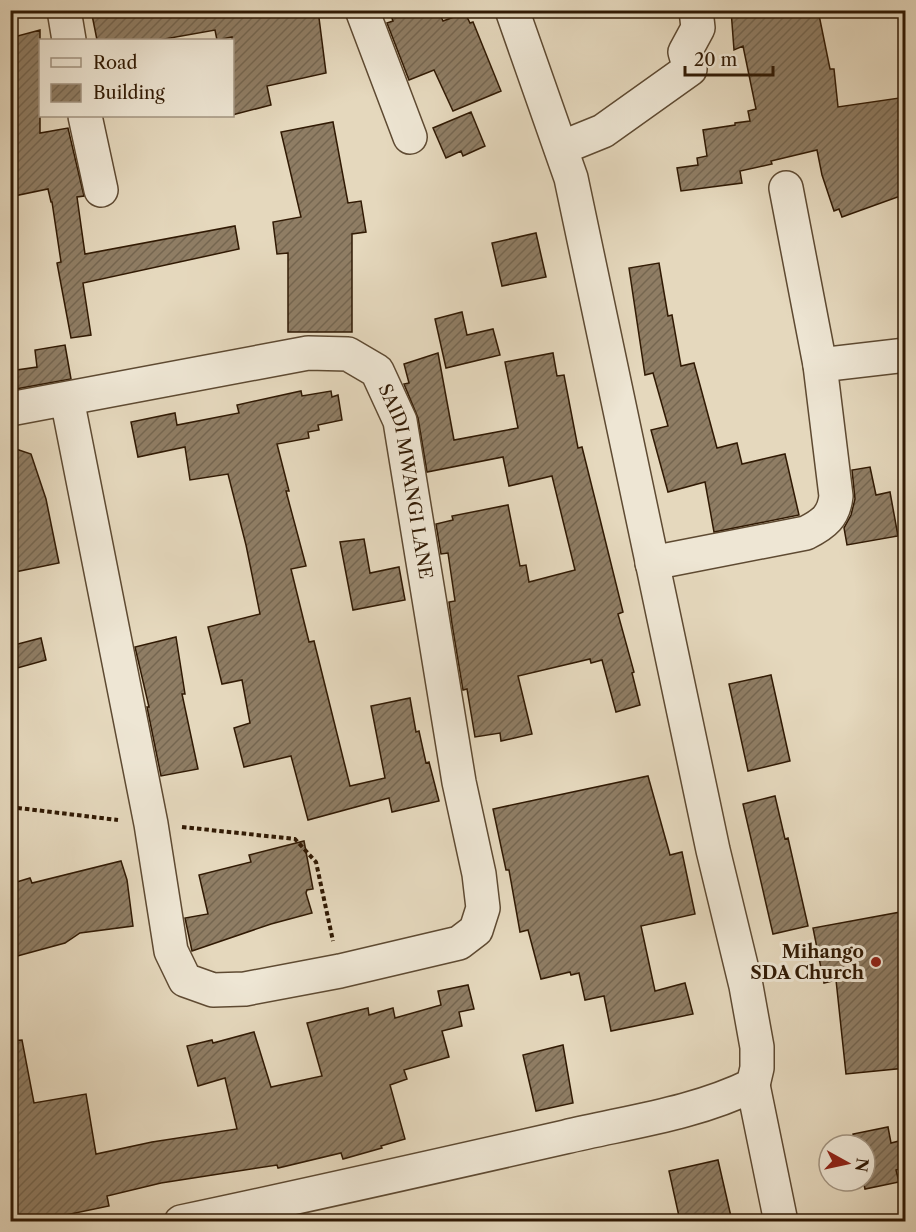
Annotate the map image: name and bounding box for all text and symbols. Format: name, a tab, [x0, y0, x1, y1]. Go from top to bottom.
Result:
legend	[39, 39, 234, 117]
scale bar	[685, 39, 774, 77]
text: 20 m	[694, 49, 738, 71]
text: Road	[93, 52, 138, 74]
text: Building	[93, 82, 165, 104]
street label: SAIDI MWANGI LANE	[373, 380, 437, 581]
place label: Mihango SDA Church	[750, 941, 865, 984]
marker: Mihango SDA Church	[869, 955, 883, 969]
north arrow	[817, 1133, 877, 1193]
text: N	[851, 1157, 873, 1173]

